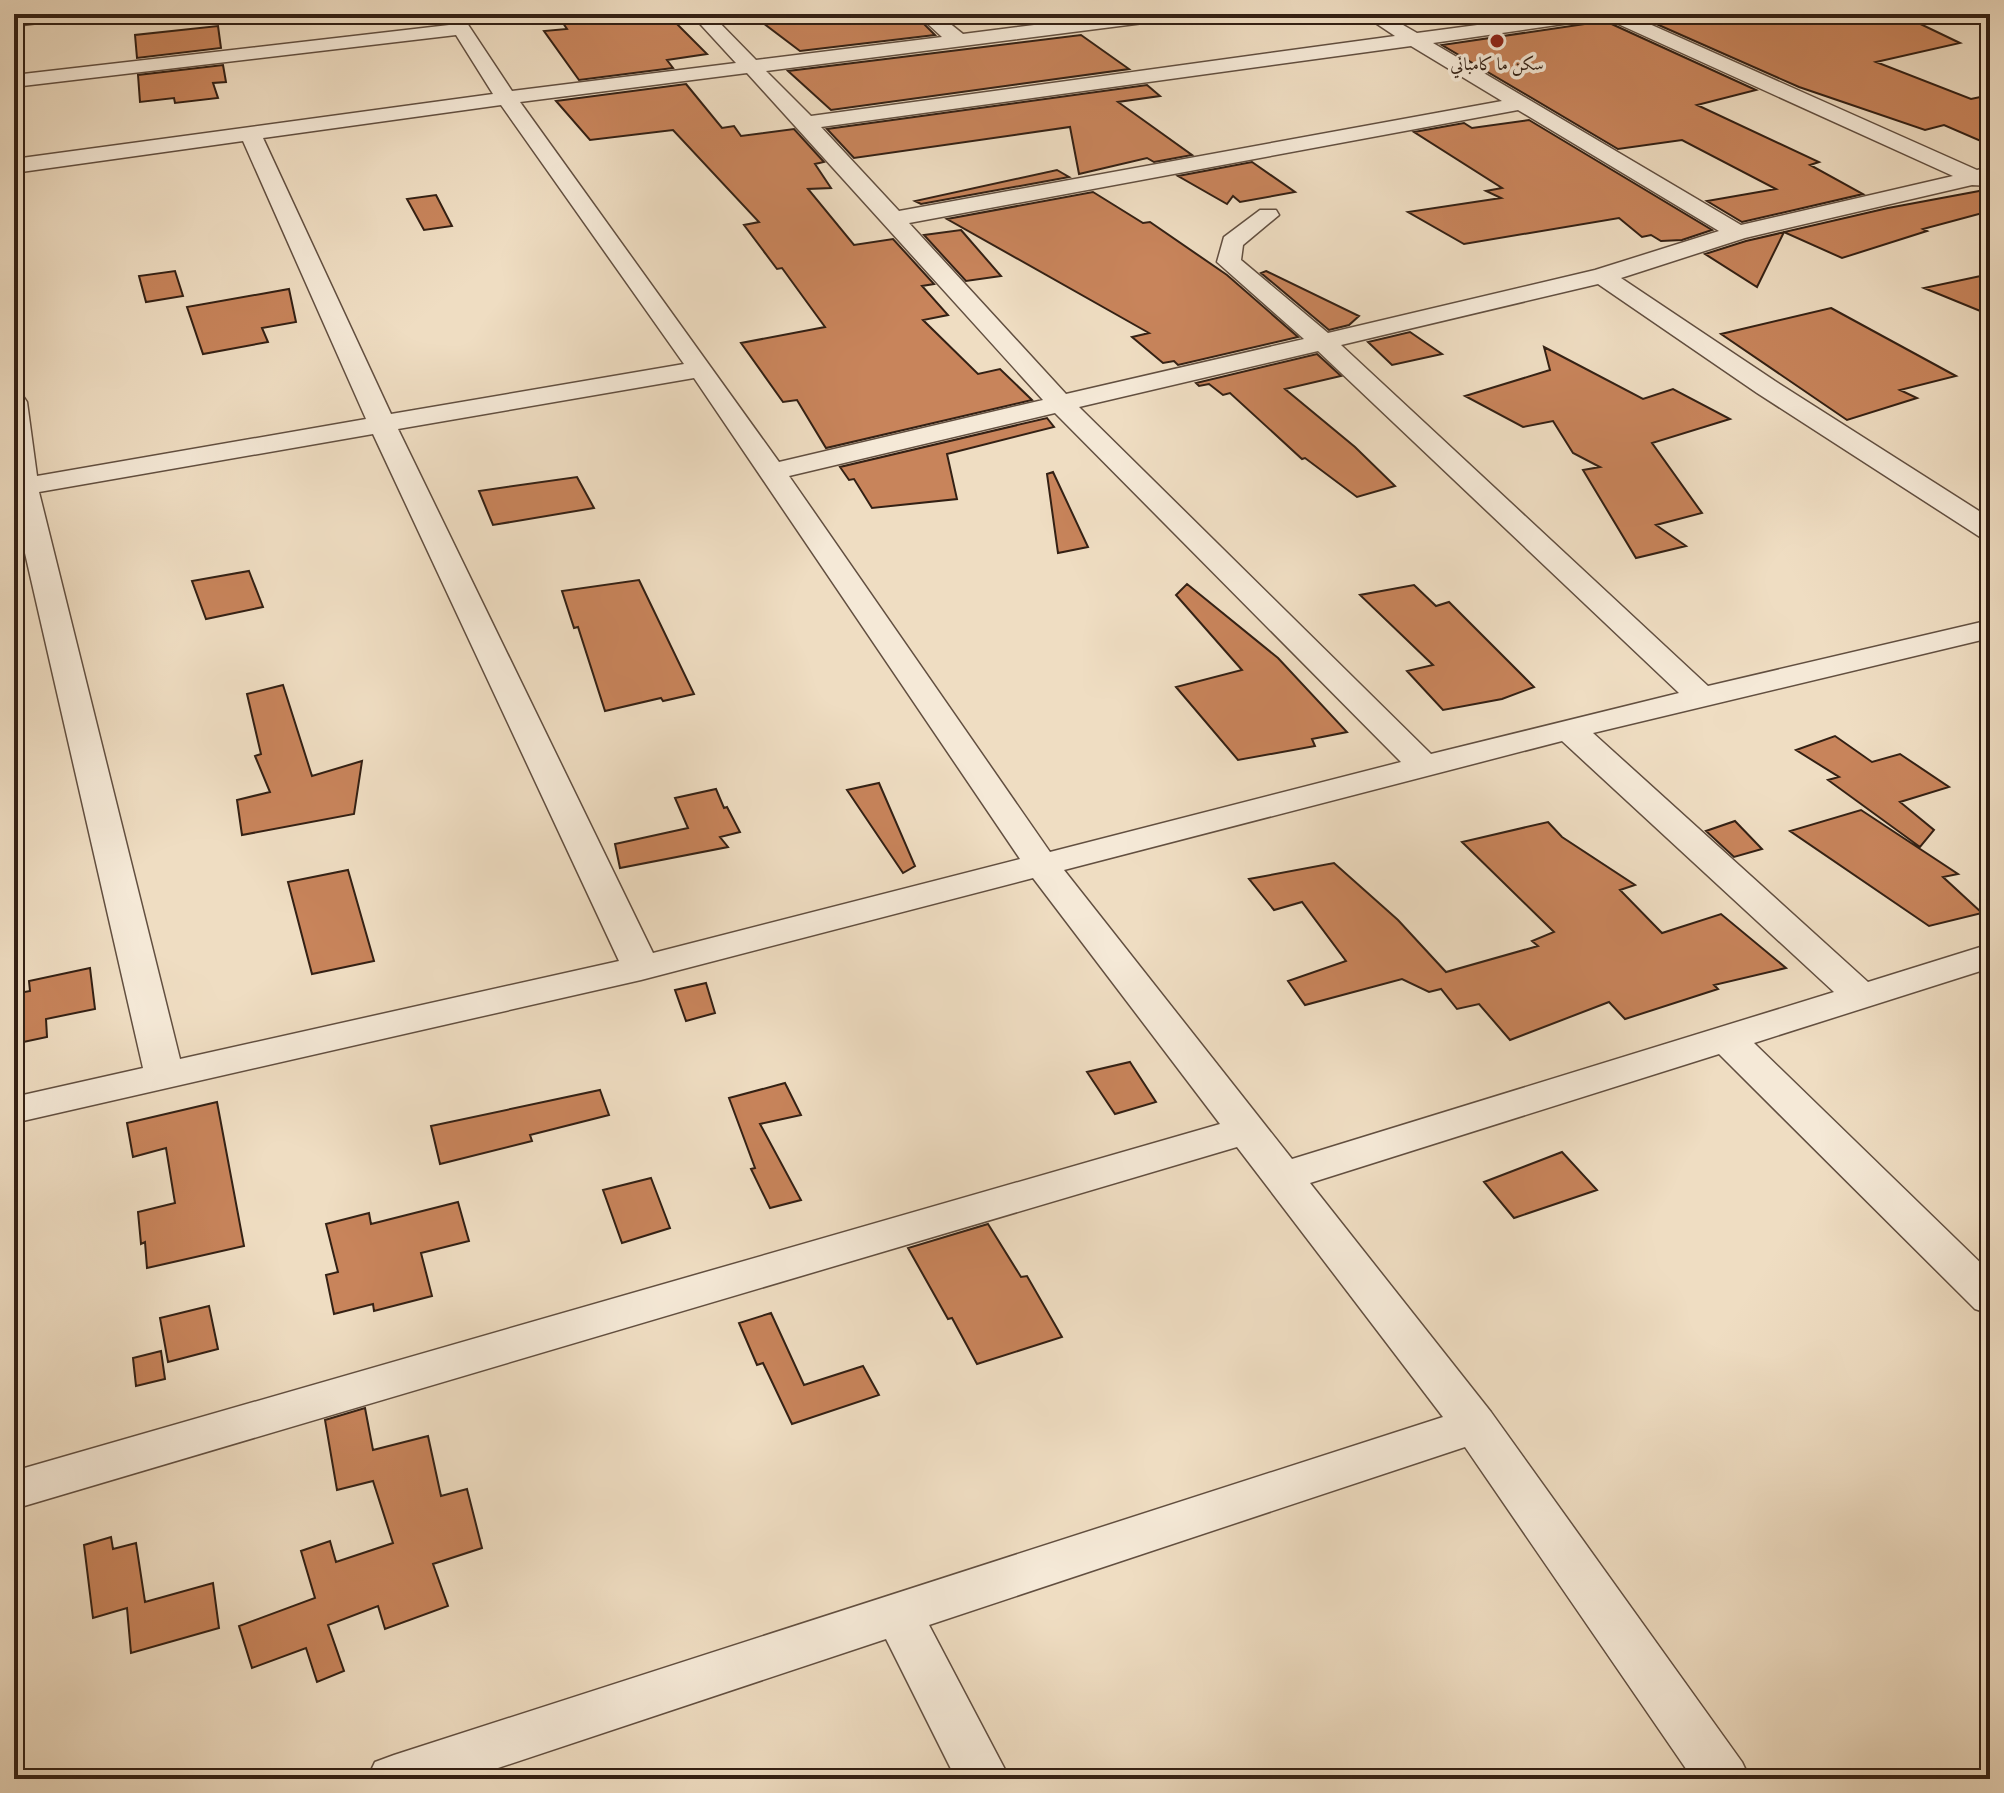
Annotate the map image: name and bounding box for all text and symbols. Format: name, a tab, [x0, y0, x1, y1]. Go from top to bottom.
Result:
marker: سكن ما كامباني	[1488, 32, 1506, 50]
place label: سكن ما كامباني	[1450, 53, 1544, 79]

